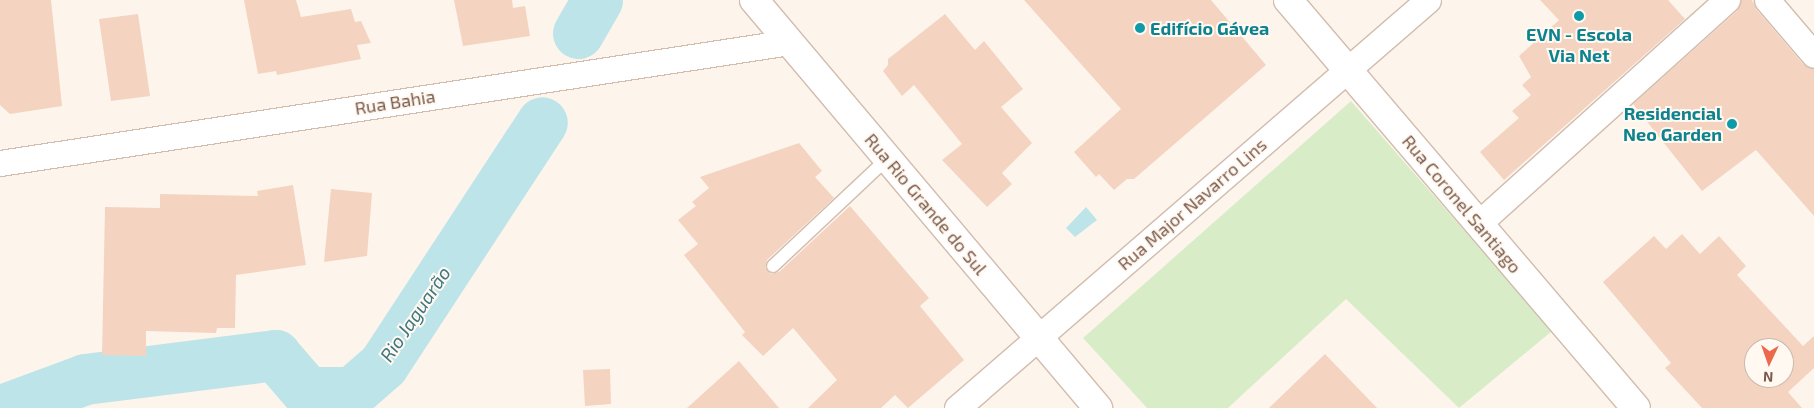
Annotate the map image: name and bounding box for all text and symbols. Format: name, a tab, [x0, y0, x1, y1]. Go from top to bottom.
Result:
marker: EVN - Escola Via Net	[1573, 10, 1585, 22]
place label: Edifício Gávea	[1150, 17, 1269, 39]
marker: Edifício Gávea	[1134, 22, 1146, 34]
place label: EVN - Escola Via Net	[1526, 24, 1632, 66]
street label: Rua Bahia	[353, 85, 437, 119]
place label: Residencial Neo Garden	[1623, 103, 1722, 146]
marker: Residencial Neo Garden	[1726, 118, 1738, 130]
street label: Rua Rio Grande do Sul	[860, 129, 992, 279]
street label: Rua Coronel Santiago	[1398, 130, 1526, 278]
street label: Rua Major Navarro Lins	[1113, 133, 1271, 275]
water label: Rio Jaguarão	[375, 262, 455, 366]
north arrow	[1744, 338, 1794, 388]
text: N	[1763, 369, 1774, 386]

